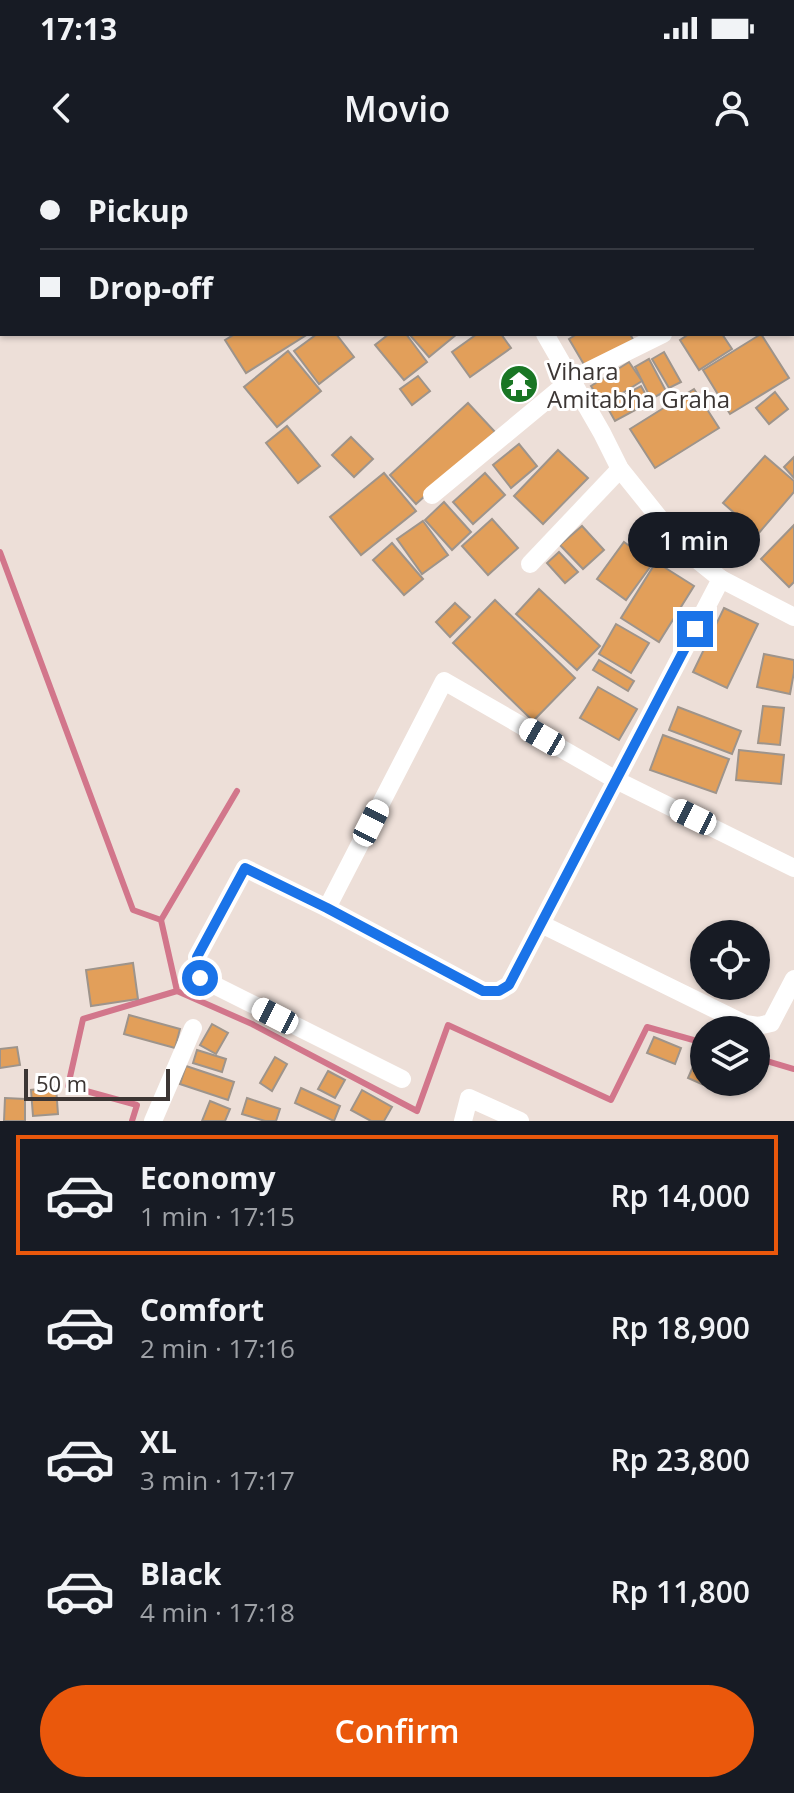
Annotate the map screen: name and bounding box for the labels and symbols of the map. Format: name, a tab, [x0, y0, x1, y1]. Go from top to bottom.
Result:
place label: Vihara Amitabha Graha	[547, 354, 730, 415]
temple icon: Vihara Amitabha Graha	[498, 363, 540, 405]
callout: 1 min	[629, 513, 761, 569]
route end	[677, 611, 713, 647]
car	[515, 715, 569, 759]
car	[349, 796, 393, 850]
car	[666, 796, 720, 838]
route start	[182, 960, 218, 996]
car	[248, 994, 302, 1038]
scale bar	[24, 1065, 170, 1101]

